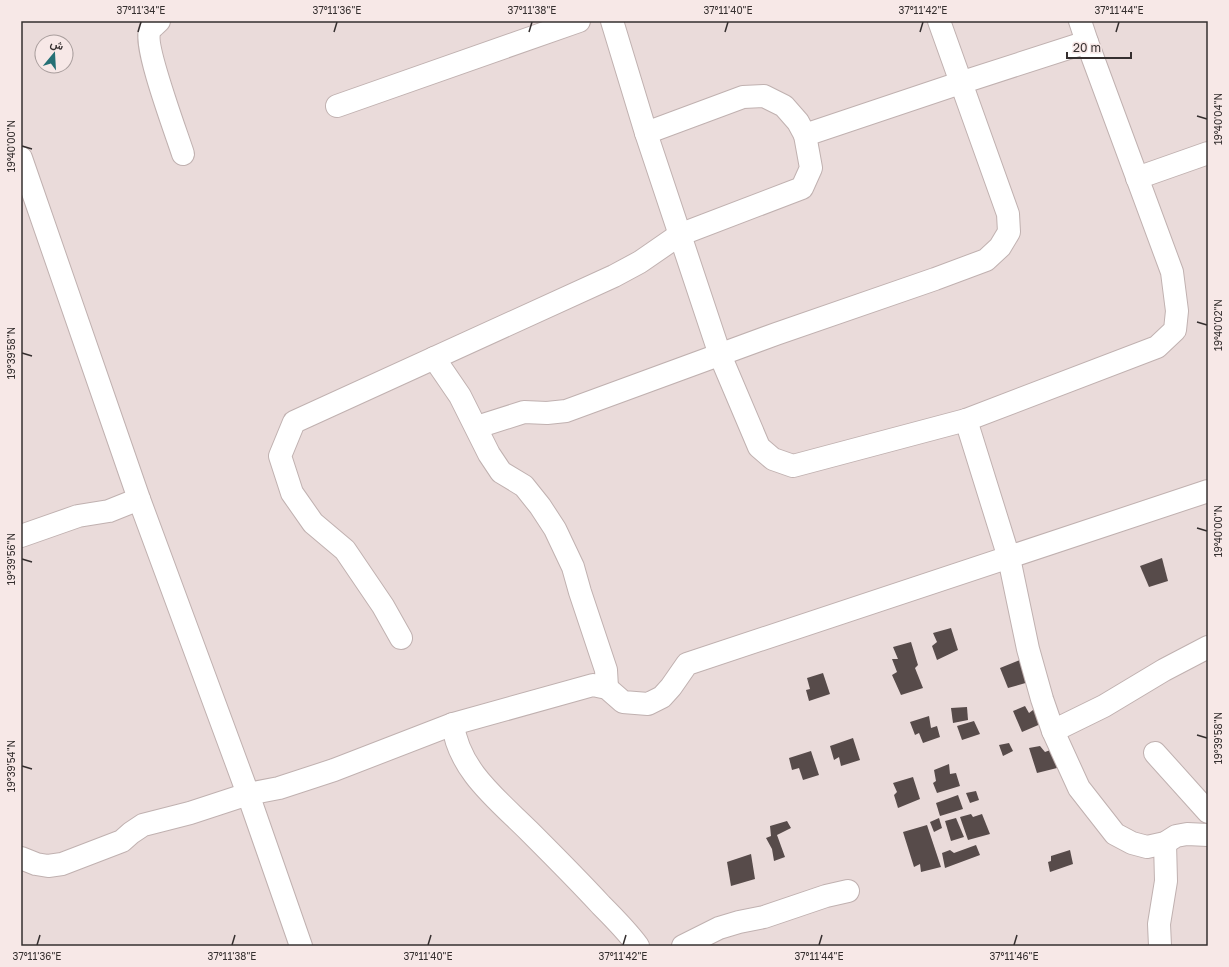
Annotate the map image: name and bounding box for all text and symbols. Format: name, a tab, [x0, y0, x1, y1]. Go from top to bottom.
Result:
text: 37°11'34"E	[117, 4, 165, 16]
text: 37°11'36"E	[313, 4, 361, 16]
text: 37°11'38"E	[508, 4, 556, 16]
text: 37°11'40"E	[703, 4, 753, 16]
text: 37°11'42"E	[899, 4, 947, 16]
text: 37°11'44"E	[1094, 4, 1144, 16]
north arrow	[34, 34, 74, 74]
scale bar	[1067, 34, 1131, 60]
text: ش	[49, 36, 66, 53]
text: 20 m	[1073, 40, 1101, 55]
text: 19°40'04"N	[1212, 93, 1224, 145]
text: 19°40'00"N	[5, 120, 17, 172]
text: 19°40'02"N	[1212, 299, 1224, 351]
text: 19°39'58"N	[5, 327, 17, 379]
text: 19°40'00"N	[1212, 505, 1224, 557]
text: 19°39'56"N	[5, 533, 17, 585]
text: 19°39'58"N	[1212, 712, 1224, 764]
text: 19°39'54"N	[5, 740, 17, 792]
text: 37°11'36"E	[13, 950, 61, 962]
text: 37°11'38"E	[208, 950, 256, 962]
text: 37°11'40"E	[403, 950, 453, 962]
text: 37°11'42"E	[599, 950, 647, 962]
text: 37°11'44"E	[794, 950, 844, 962]
text: 37°11'46"E	[989, 950, 1039, 962]

